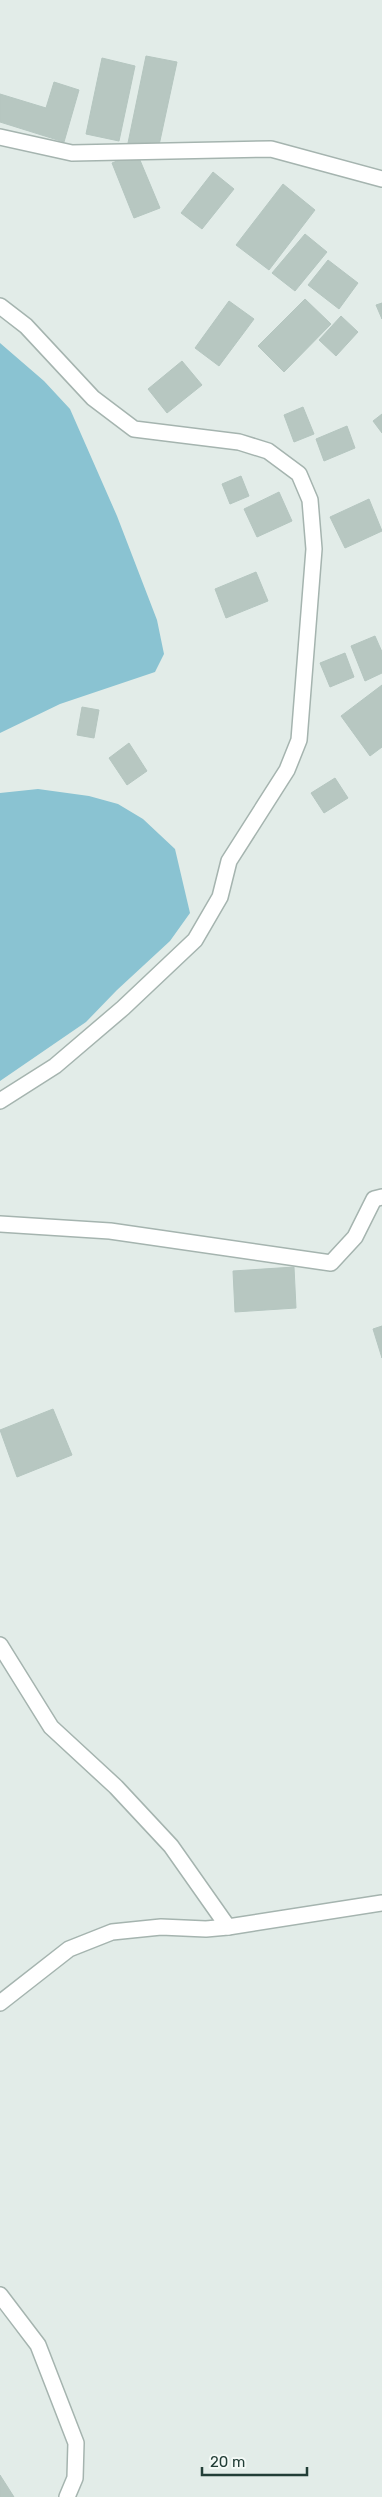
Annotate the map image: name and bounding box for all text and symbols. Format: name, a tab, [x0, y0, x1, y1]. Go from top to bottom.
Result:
scale bar	[202, 2444, 307, 2476]
text: 20 m	[210, 2453, 245, 2471]

